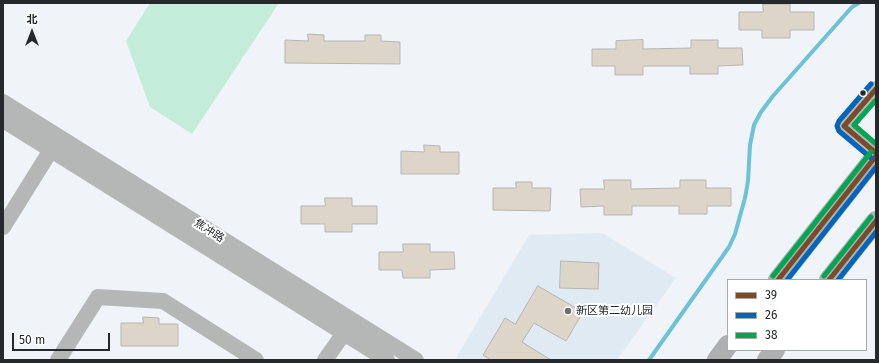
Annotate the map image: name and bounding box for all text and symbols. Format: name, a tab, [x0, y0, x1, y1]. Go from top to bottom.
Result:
north arrow	[12, 12, 52, 52]
text: 北	[27, 13, 38, 26]
unlabelled marker	[858, 88, 868, 98]
street label: 焦冲路	[192, 217, 226, 245]
legend	[727, 279, 867, 351]
text: 39	[765, 288, 777, 302]
place label: 新区第二幼儿园	[576, 304, 653, 318]
marker: 新区第二幼儿园	[563, 306, 573, 316]
text: 26	[765, 308, 777, 322]
scale bar	[14, 325, 112, 351]
text: 38	[765, 328, 778, 342]
text: 50 m	[19, 333, 45, 347]

